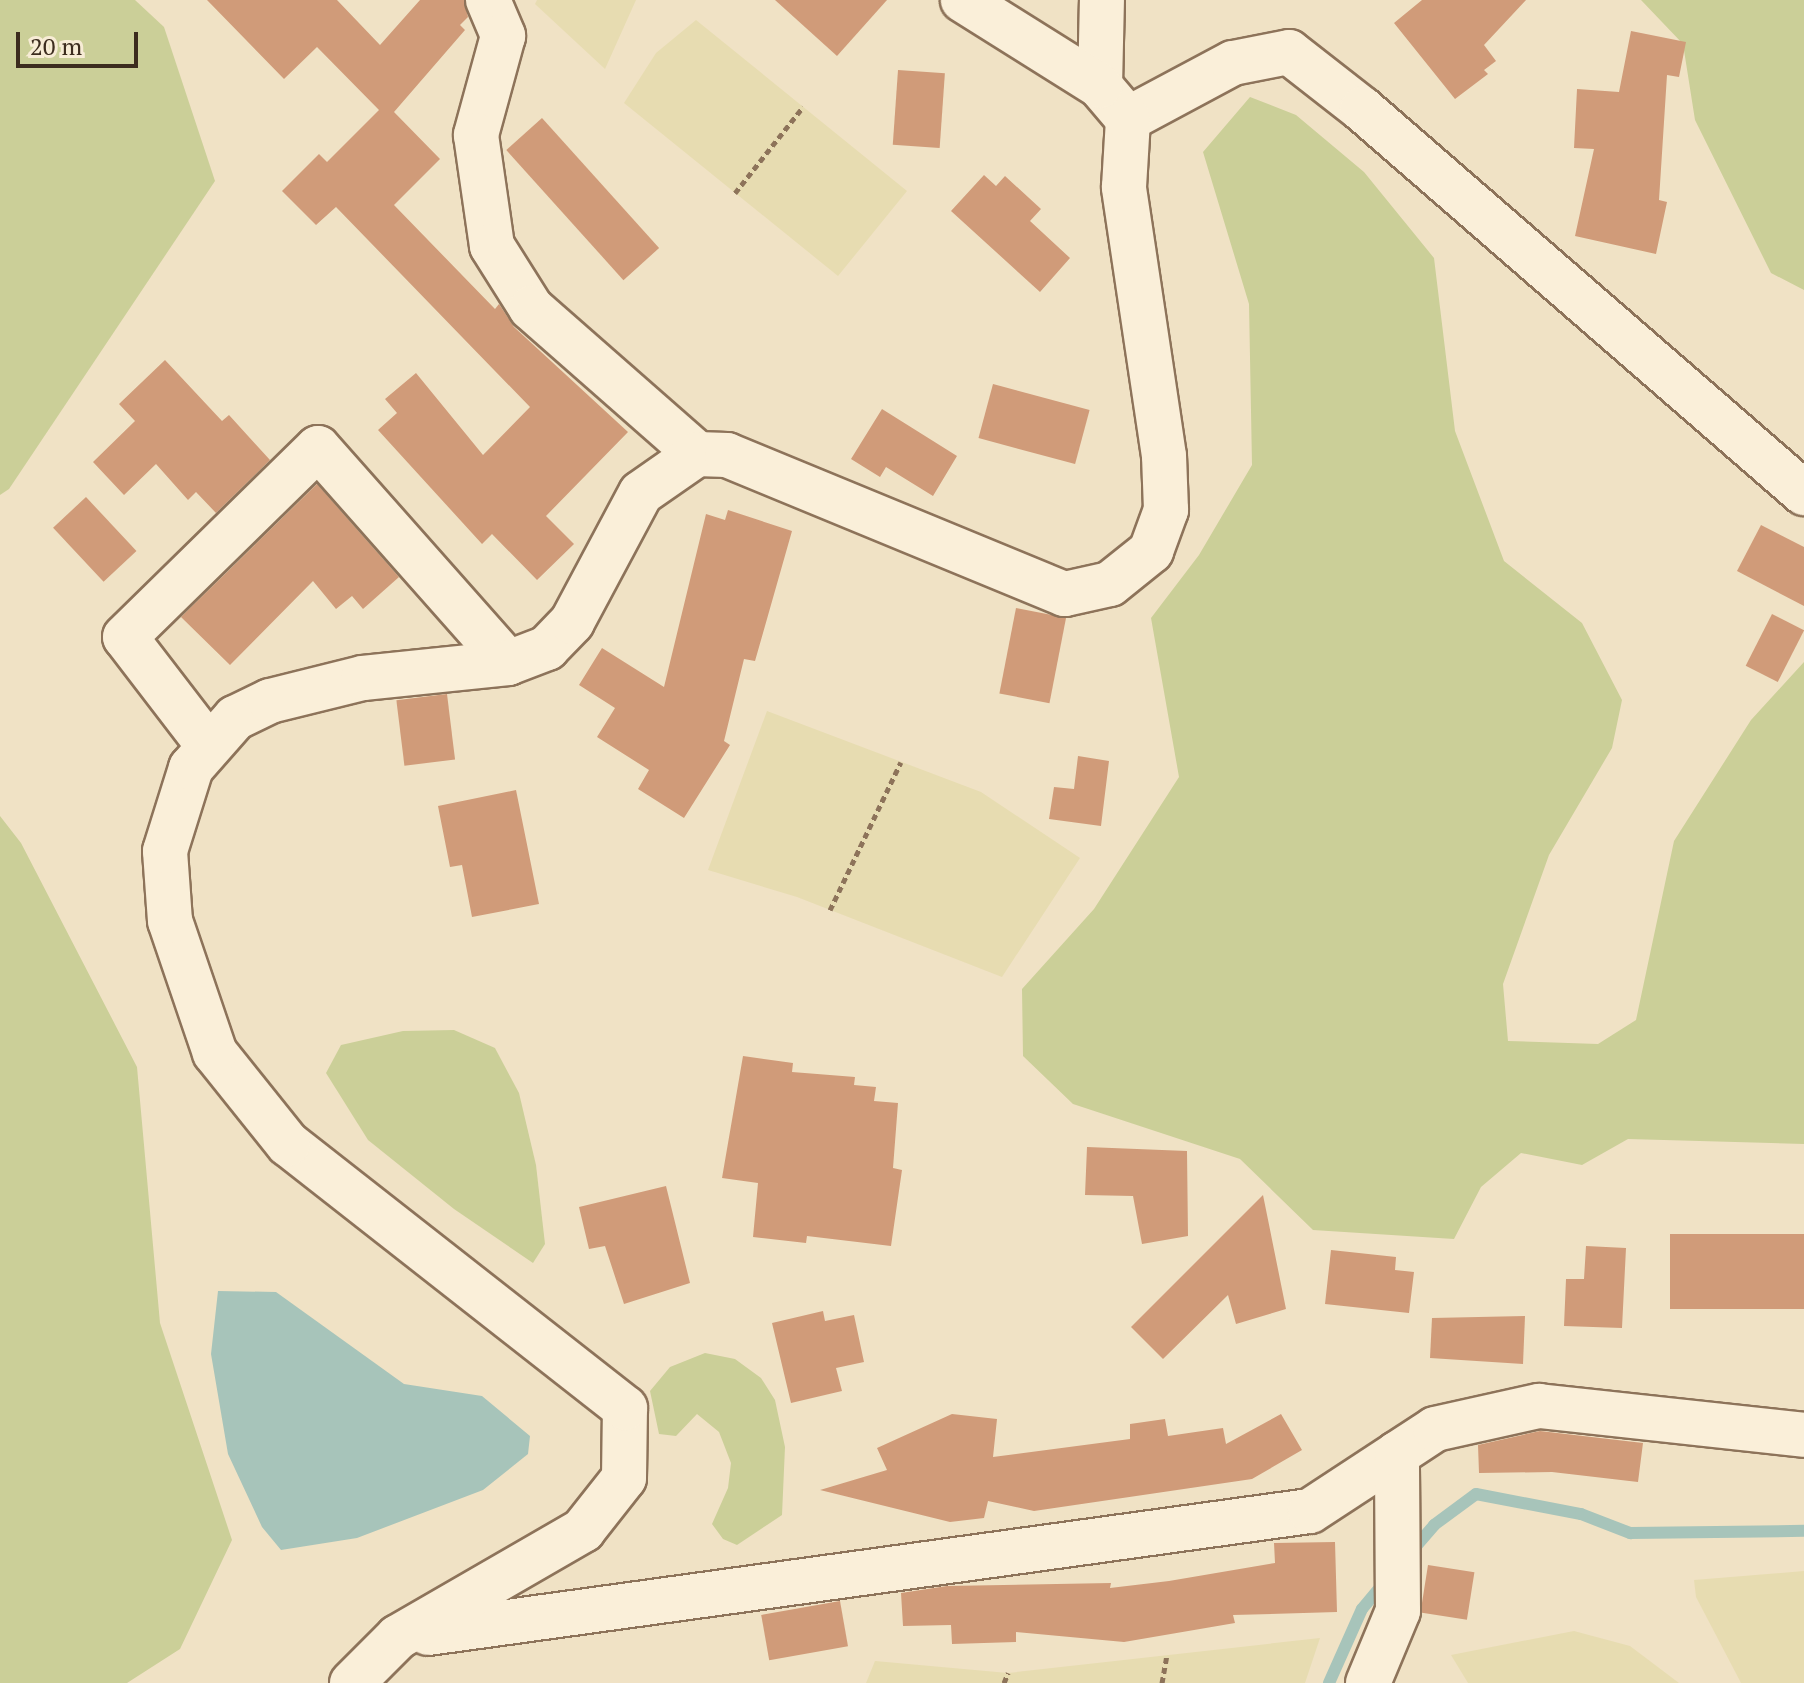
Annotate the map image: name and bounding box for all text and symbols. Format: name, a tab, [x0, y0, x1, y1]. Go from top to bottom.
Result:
scale bar	[20, 16, 142, 66]
text: 20 m	[30, 30, 82, 62]

